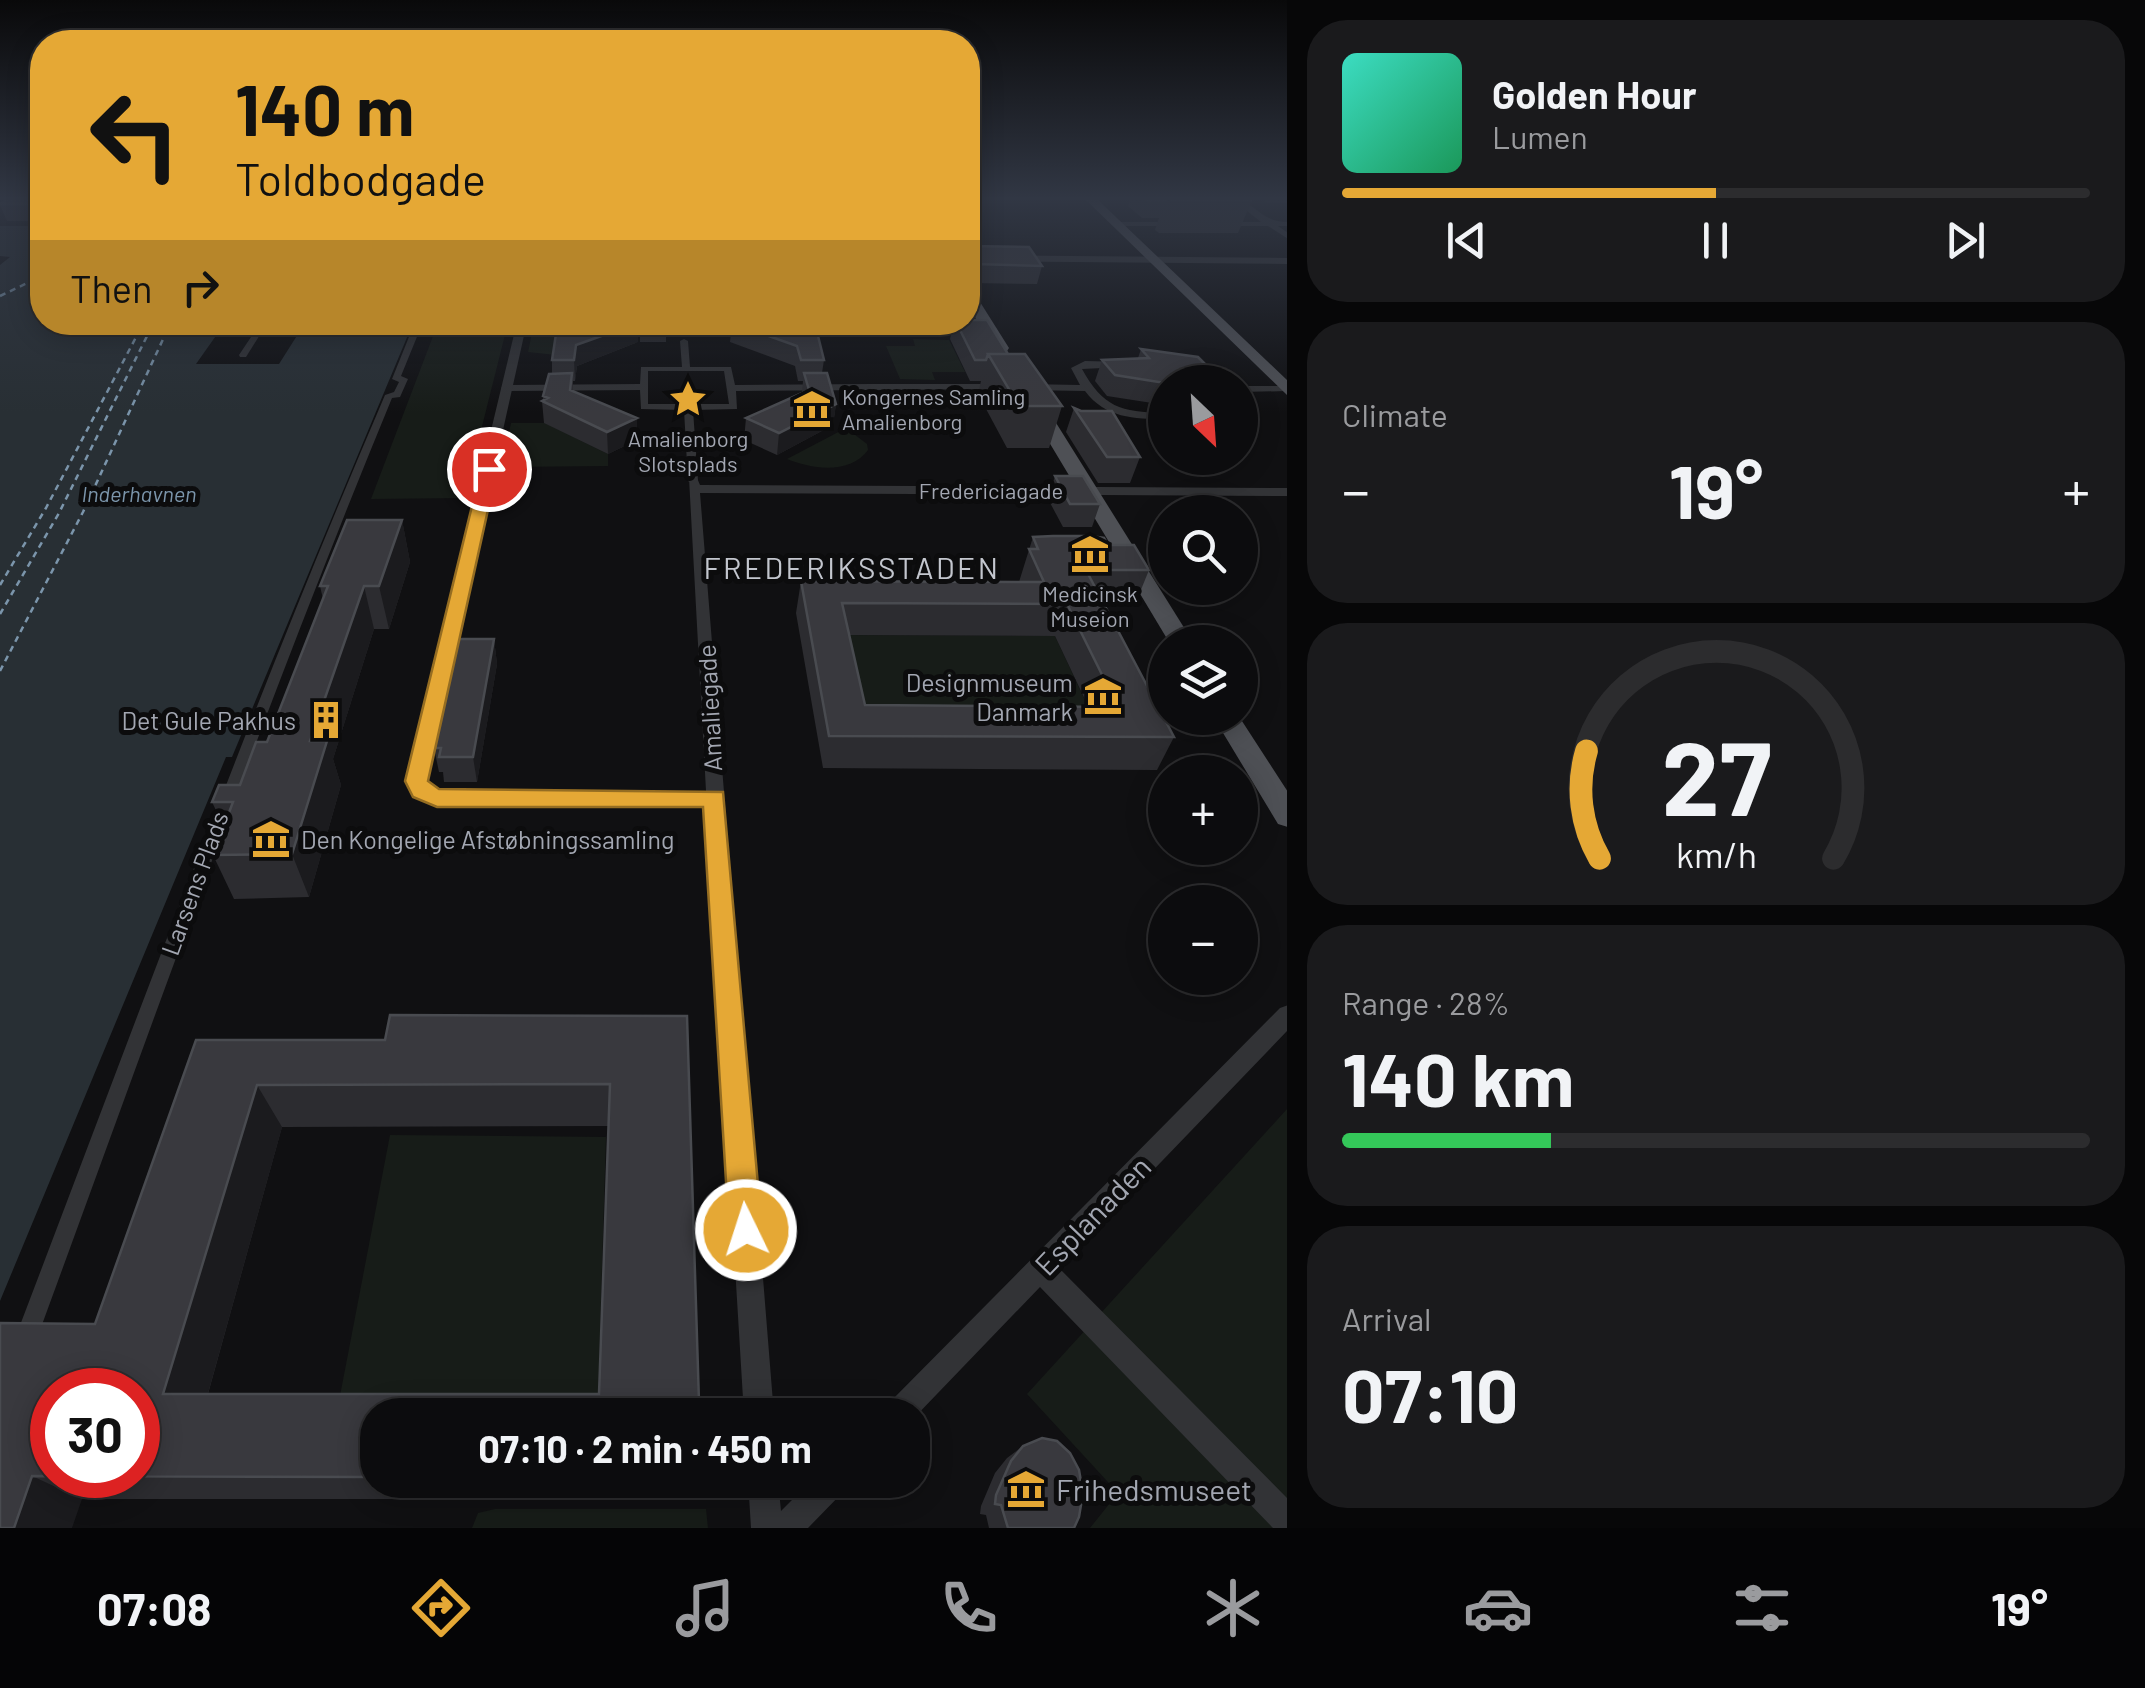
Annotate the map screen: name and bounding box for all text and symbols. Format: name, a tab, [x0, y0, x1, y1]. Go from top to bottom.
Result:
text: 140 m	[235, 66, 414, 150]
icon: left	[70, 70, 200, 200]
text: Golden Hour	[1492, 71, 1697, 117]
text: Lumen	[1492, 117, 1588, 155]
text: Toldbodgade	[235, 151, 486, 205]
icon: previous	[1439, 213, 1494, 268]
icon: pause	[1688, 213, 1743, 268]
icon: next	[1938, 213, 1993, 268]
icon: right	[173, 260, 228, 315]
text: Then	[70, 265, 153, 311]
north arrow	[1148, 365, 1258, 475]
map controls	[1148, 365, 1258, 995]
place icon: Amalienborg Slotsplads	[667, 378, 709, 420]
place label: Kongernes Samling Amalienborg	[842, 383, 1025, 434]
museum icon: Kongernes Samling Amalienborg	[791, 388, 833, 430]
text: Climate	[1342, 395, 1448, 433]
place label: Amalienborg Slotsplads	[628, 425, 748, 476]
pin	[447, 427, 532, 512]
icon: arrive	[462, 442, 517, 497]
text: 19°	[1669, 444, 1763, 534]
text: −	[1342, 456, 1370, 522]
text: +	[2062, 456, 2090, 522]
street label: Fredericiagade	[919, 477, 1063, 503]
water label: Inderhavnen	[81, 480, 197, 506]
button: search	[1148, 495, 1258, 605]
museum icon: Medicinsk Museion	[1069, 533, 1111, 575]
district label: FREDERIKSSTADEN	[704, 549, 1000, 585]
place label: Medicinsk Museion	[1042, 580, 1138, 631]
button: layers	[1148, 625, 1258, 735]
street label: Amaliegade	[691, 644, 727, 772]
place label: Designmuseum Danmark	[906, 667, 1073, 726]
museum icon: Designmuseum Danmark	[1082, 675, 1124, 717]
building icon: Det Gule Pakhus	[305, 699, 347, 741]
place label: Det Gule Pakhus	[122, 705, 296, 735]
text: 27	[1661, 712, 1771, 837]
button: +	[1148, 755, 1258, 865]
street label: Larsens Plads	[154, 807, 234, 959]
museum icon: Den Kongelige Afstøbningssamling	[250, 818, 292, 860]
place label: Den Kongelige Afstøbningssamling	[301, 824, 674, 854]
text: km/h	[1676, 832, 1756, 875]
button: −	[1148, 885, 1258, 995]
text: Range · 28%	[1342, 983, 1510, 1021]
text: 140 km	[1342, 1032, 1574, 1122]
street label: Esplanaden	[1026, 1148, 1158, 1282]
position arrow	[694, 1178, 798, 1282]
text: Arrival	[1342, 1299, 1431, 1337]
text: 07:10	[1342, 1348, 1519, 1438]
speed limit sign: 30	[30, 1368, 160, 1498]
text: 07:10 · 2 min · 450 m	[478, 1425, 812, 1471]
museum icon: Frihedsmuseet	[1005, 1468, 1047, 1510]
place label: Frihedsmuseet	[1056, 1471, 1252, 1507]
icon: directions	[406, 1573, 476, 1643]
icon: music	[670, 1573, 740, 1643]
icon: phone	[934, 1573, 1004, 1643]
icon: climate	[1198, 1573, 1268, 1643]
icon: car	[1463, 1573, 1533, 1643]
icon: filters	[1727, 1573, 1797, 1643]
text: 07:08	[97, 1581, 211, 1635]
text: 19°	[1991, 1581, 2048, 1635]

